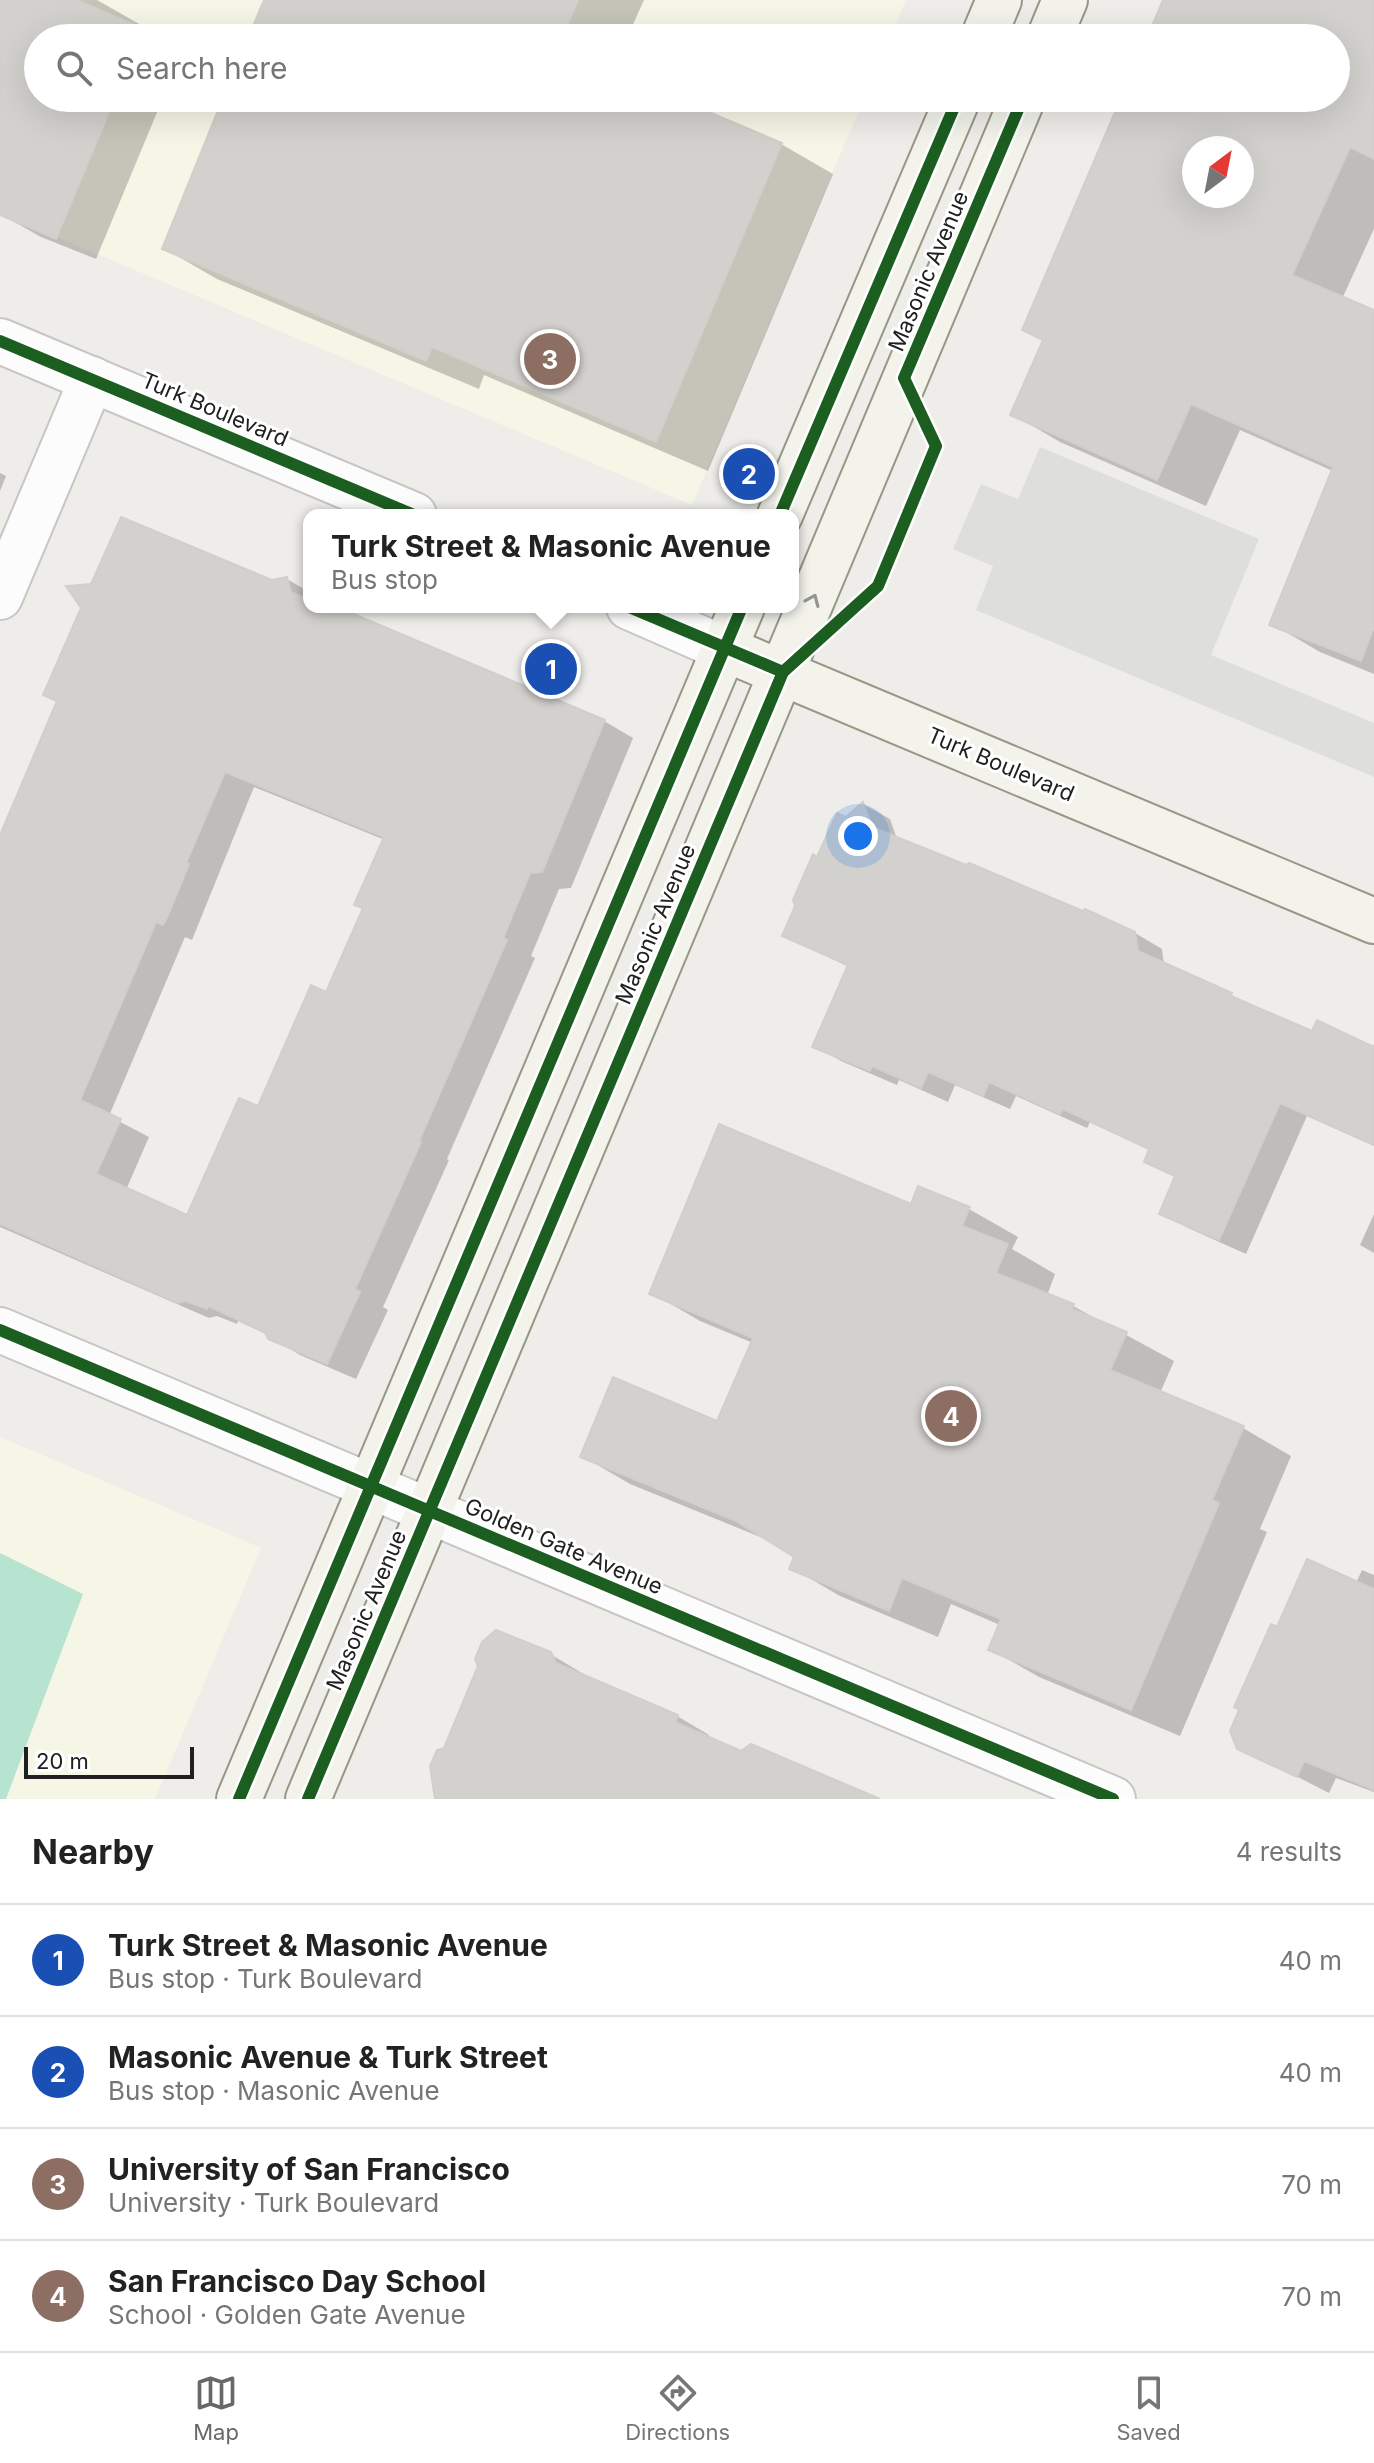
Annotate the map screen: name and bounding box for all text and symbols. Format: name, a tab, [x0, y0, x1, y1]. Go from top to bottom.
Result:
search box	[24, 24, 1350, 112]
icon: search	[52, 46, 96, 90]
text: Search here	[116, 50, 288, 86]
north arrow	[1182, 136, 1254, 208]
street label: Masonic Avenue	[883, 187, 973, 355]
pin: 3	[524, 329, 576, 389]
street label: Turk Boulevard	[138, 366, 292, 452]
pin: 2	[723, 444, 775, 504]
popup	[303, 509, 799, 613]
text: Turk Street & Masonic Avenue	[331, 528, 771, 564]
text: Bus stop	[331, 564, 438, 595]
one-way arrow	[804, 594, 820, 608]
pin: 1	[525, 639, 577, 699]
street label: Turk Boulevard	[924, 721, 1078, 807]
your location	[838, 816, 878, 856]
street label: Masonic Avenue	[610, 840, 700, 1008]
pin: 4	[925, 1386, 977, 1446]
street label: Golden Gate Avenue	[461, 1493, 667, 1599]
street label: Masonic Avenue	[321, 1526, 411, 1694]
scale bar	[24, 1743, 194, 1779]
text: 20 m	[36, 1748, 89, 1774]
text: Nearby	[32, 1831, 154, 1872]
text: 4 results	[1236, 1836, 1342, 1867]
text: Turk Street & Masonic Avenue	[108, 1927, 548, 1963]
text: 1	[52, 1945, 64, 1976]
text: 40 m	[1279, 1945, 1342, 1976]
text: Bus stop · Turk Boulevard	[108, 1963, 422, 1994]
text: Masonic Avenue & Turk Street	[108, 2039, 548, 2075]
text: 2	[50, 2057, 66, 2088]
text: 40 m	[1279, 2057, 1342, 2088]
text: Bus stop · Masonic Avenue	[108, 2075, 440, 2106]
text: University of San Francisco	[108, 2151, 510, 2187]
text: 3	[50, 2169, 66, 2200]
text: 70 m	[1281, 2169, 1342, 2200]
text: University · Turk Boulevard	[108, 2187, 439, 2218]
text: San Francisco Day School	[108, 2263, 486, 2299]
text: 4	[49, 2281, 67, 2312]
text: 70 m	[1281, 2281, 1342, 2312]
text: School · Golden Gate Avenue	[108, 2299, 466, 2330]
tab: Map	[193, 2371, 239, 2445]
tab: Directions	[625, 2371, 730, 2445]
tab: Saved	[1116, 2371, 1181, 2445]

